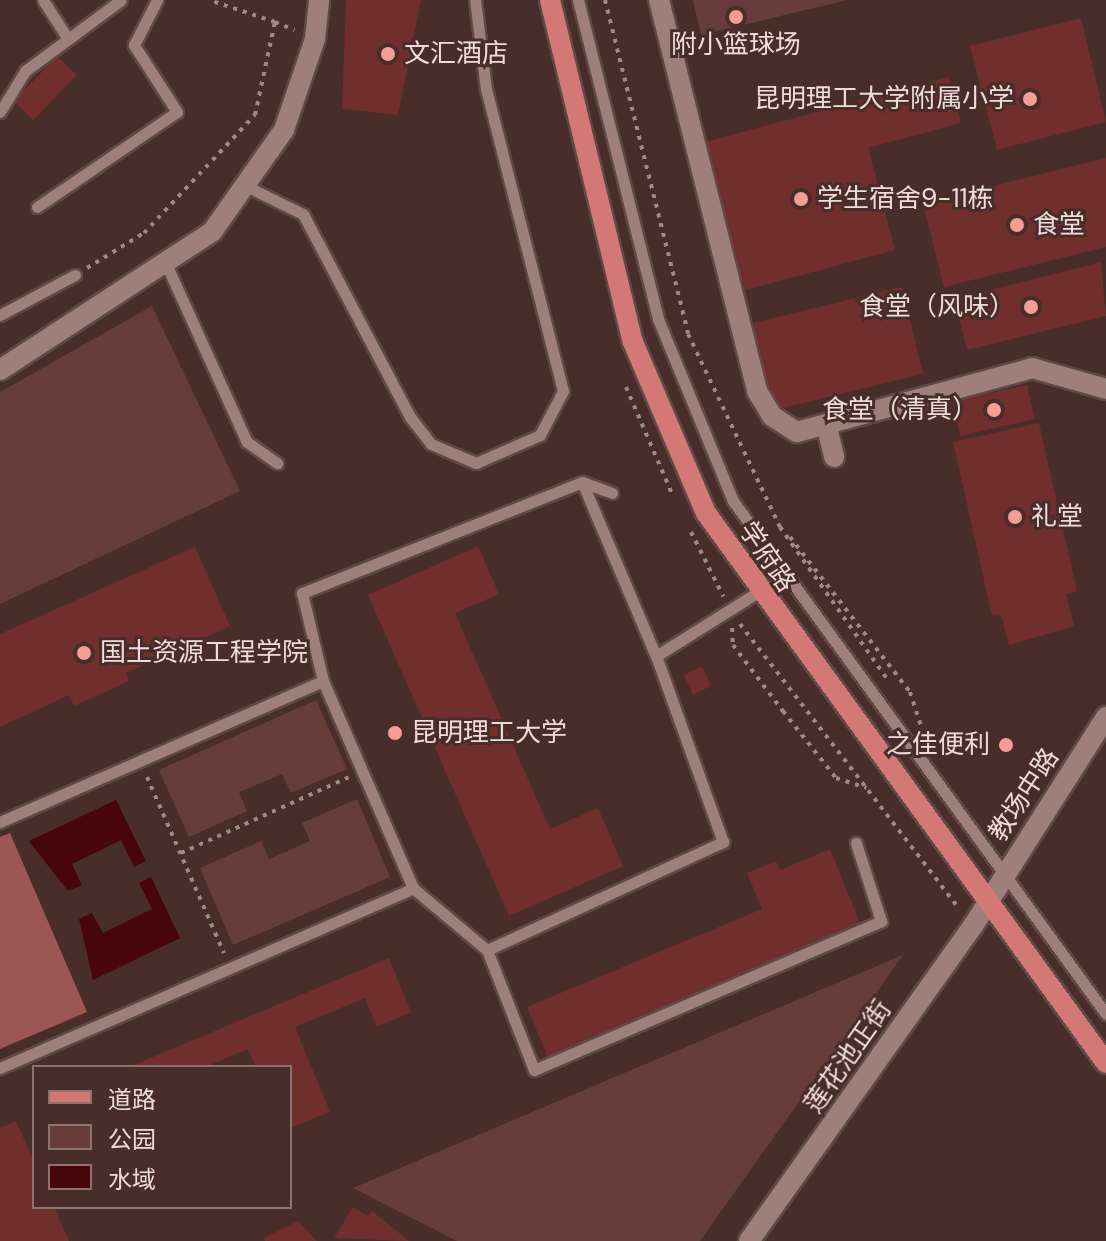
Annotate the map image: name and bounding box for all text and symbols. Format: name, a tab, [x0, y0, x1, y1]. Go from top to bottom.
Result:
marker: 附小篮球场	[727, 8, 745, 26]
place label: 附小篮球场	[671, 29, 801, 61]
place label: 文汇酒店	[404, 38, 508, 70]
marker: 文汇酒店	[379, 45, 397, 63]
place label: 昆明理工大学附属小学	[754, 83, 1014, 115]
marker: 昆明理工大学附属小学	[1021, 90, 1039, 108]
place label: 学生宿舍9-11栋	[817, 183, 994, 215]
marker: 学生宿舍9-11栋	[792, 190, 810, 208]
place label: 食堂	[1033, 209, 1085, 241]
marker: 食堂	[1008, 216, 1026, 234]
place label: 食堂（风味）	[859, 291, 1015, 323]
marker: 食堂（风味）	[1022, 298, 1040, 316]
place label: 食堂（清真）	[822, 394, 978, 426]
marker: 食堂（清真）	[985, 401, 1003, 419]
place label: 礼堂	[1031, 501, 1083, 533]
marker: 礼堂	[1006, 508, 1024, 526]
street label: 学府路	[732, 516, 802, 598]
place label: 国土资源工程学院	[100, 637, 308, 669]
marker: 国土资源工程学院	[75, 644, 93, 662]
place label: 昆明理工大学	[411, 717, 567, 749]
marker: 昆明理工大学	[386, 724, 404, 742]
place label: 之佳便利	[886, 729, 990, 761]
marker: 之佳便利	[997, 736, 1015, 754]
street label: 教场中路	[983, 743, 1065, 847]
street label: 莲花池正街	[798, 995, 898, 1119]
legend	[32, 1065, 292, 1209]
text: 道路	[108, 1084, 156, 1115]
text: 公园	[108, 1124, 156, 1155]
text: 水域	[108, 1164, 156, 1195]

